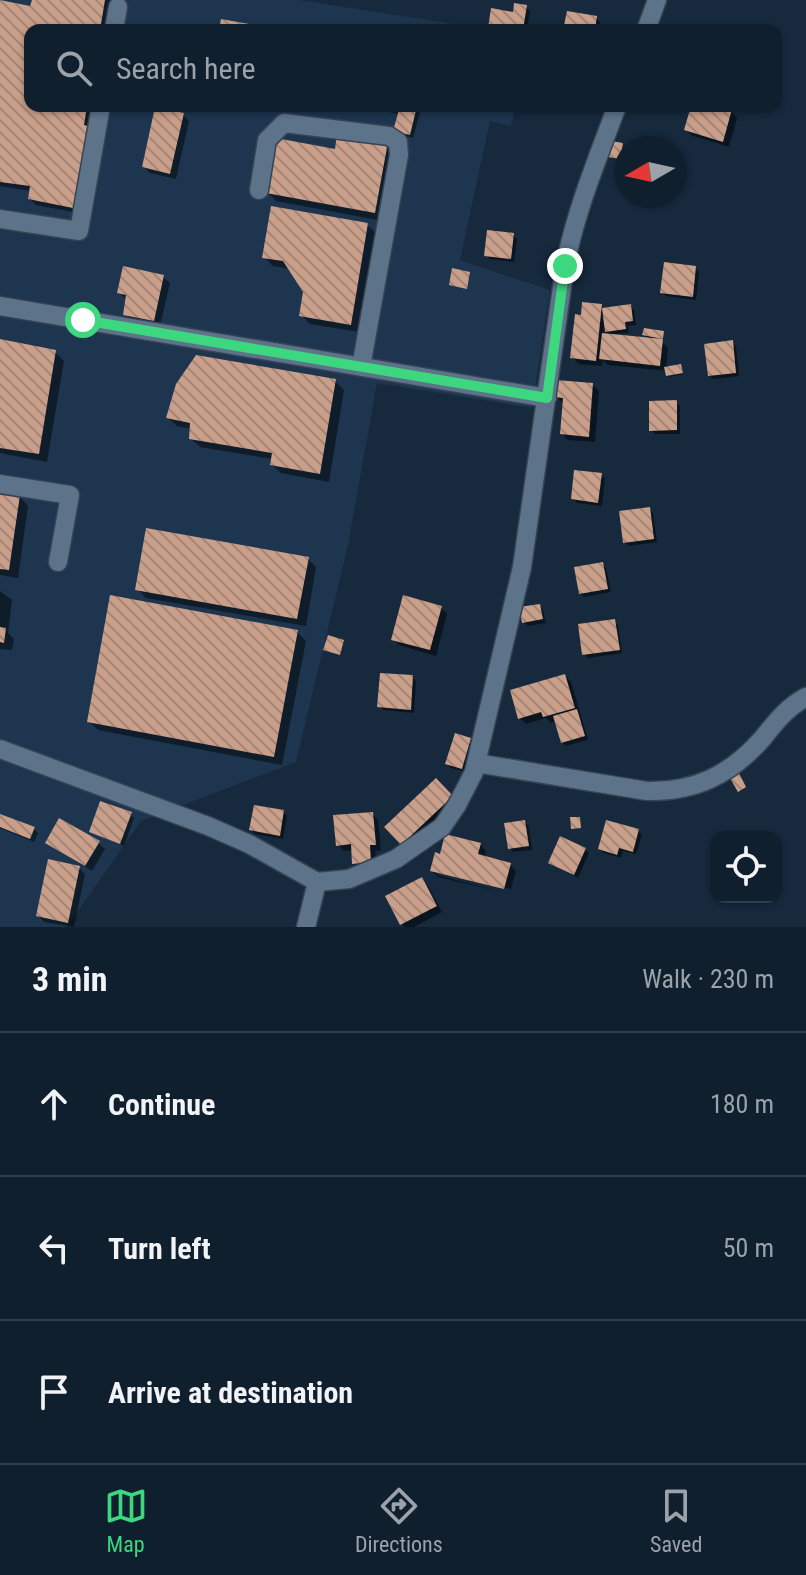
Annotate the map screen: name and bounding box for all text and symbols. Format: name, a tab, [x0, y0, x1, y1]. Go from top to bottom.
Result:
search box	[24, 24, 782, 112]
icon: search	[52, 46, 96, 90]
text: Search here	[116, 51, 256, 86]
north arrow	[614, 136, 686, 208]
route end	[547, 248, 583, 284]
route start	[65, 302, 101, 338]
map controls	[710, 831, 782, 903]
button: locate	[710, 831, 782, 903]
text: 3 min	[32, 959, 108, 999]
text: Walk · 230 m	[642, 964, 774, 994]
icon: ahead	[32, 1082, 76, 1126]
text: Continue	[108, 1087, 215, 1122]
text: 180 m	[710, 1089, 774, 1119]
icon: left	[32, 1226, 76, 1270]
text: Turn left	[108, 1231, 211, 1266]
text: 50 m	[723, 1233, 774, 1263]
icon: arrive	[32, 1370, 76, 1414]
text: Arrive at destination	[108, 1375, 353, 1410]
tab: Map	[104, 1484, 148, 1557]
tab: Directions	[355, 1484, 443, 1557]
tab: Saved	[650, 1484, 702, 1557]

